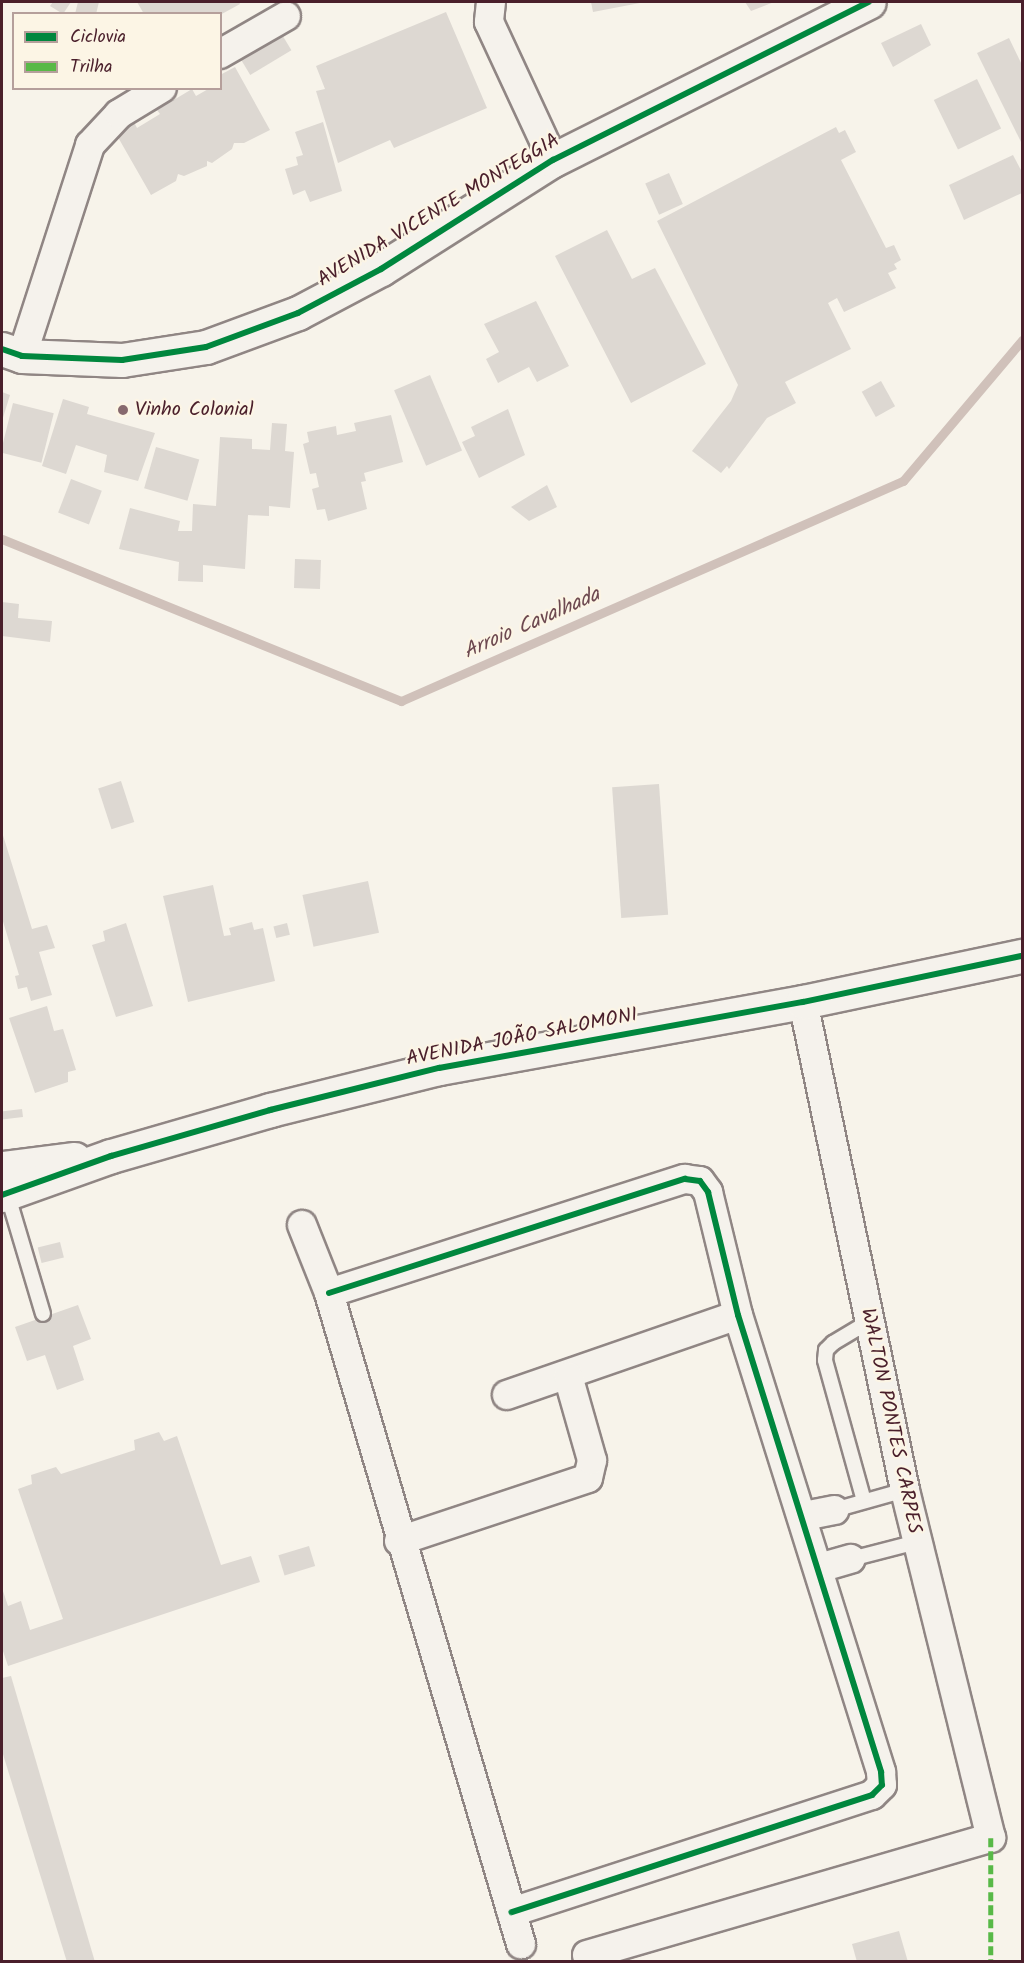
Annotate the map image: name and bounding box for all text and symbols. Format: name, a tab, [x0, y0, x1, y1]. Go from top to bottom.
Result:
legend	[12, 12, 222, 90]
text: Ciclovia	[70, 23, 126, 52]
text: Trilha	[70, 53, 112, 82]
street label: AVENIDA VICENTE MONTEGGIA	[313, 129, 565, 293]
place label: Vinho Colonial	[135, 398, 254, 422]
marker: Vinho Colonial	[116, 403, 130, 417]
water label: Arroio Cavalhada	[460, 583, 604, 665]
street label: AVENIDA JOÃO SALOMONI	[404, 1004, 640, 1072]
street label: WALTON PONTES CARPES	[854, 1306, 926, 1536]

